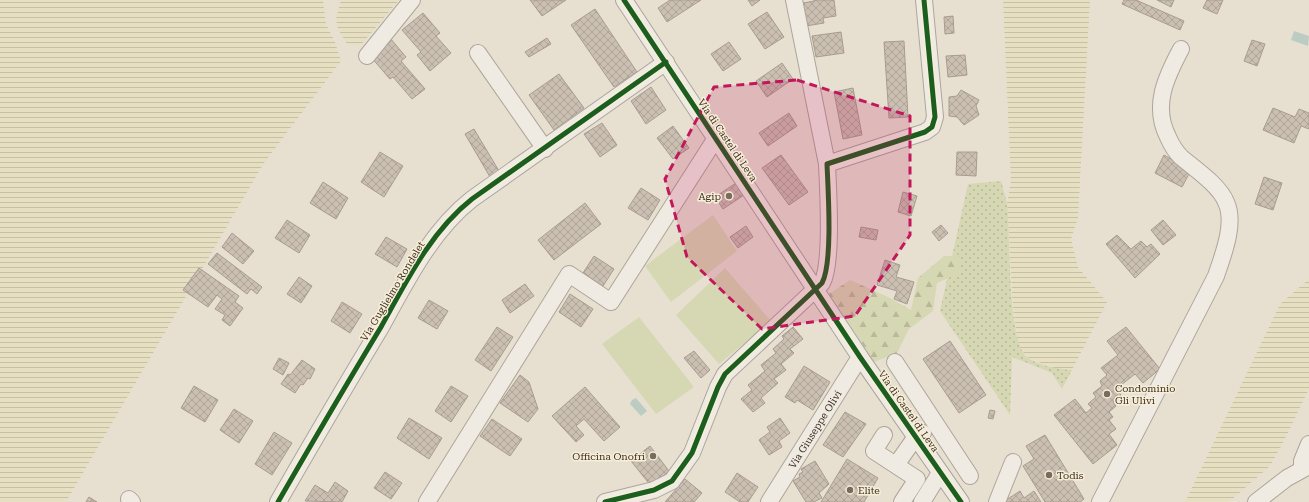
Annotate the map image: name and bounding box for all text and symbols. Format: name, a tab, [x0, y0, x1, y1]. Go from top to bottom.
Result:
street label: Via di Castel di Leva	[696, 97, 760, 184]
place label: Agip	[699, 191, 721, 202]
marker: Agip	[724, 191, 734, 201]
street label: Via Guglielmo Rondelet	[358, 239, 427, 343]
street label: Via di Castel di Leva	[876, 368, 941, 455]
place label: Condominio Gli Ulivi	[1115, 383, 1175, 406]
street label: Via Giuseppe Olivi	[787, 388, 844, 470]
marker: Condominio Gli Ulivi	[1102, 389, 1112, 399]
place label: Officina Onofri	[572, 451, 645, 462]
marker: Officina Onofri	[648, 451, 658, 461]
marker: Todis	[1044, 470, 1054, 480]
place label: Todis	[1057, 470, 1084, 481]
marker: Elite	[845, 485, 855, 495]
place label: Elite	[858, 485, 880, 496]

